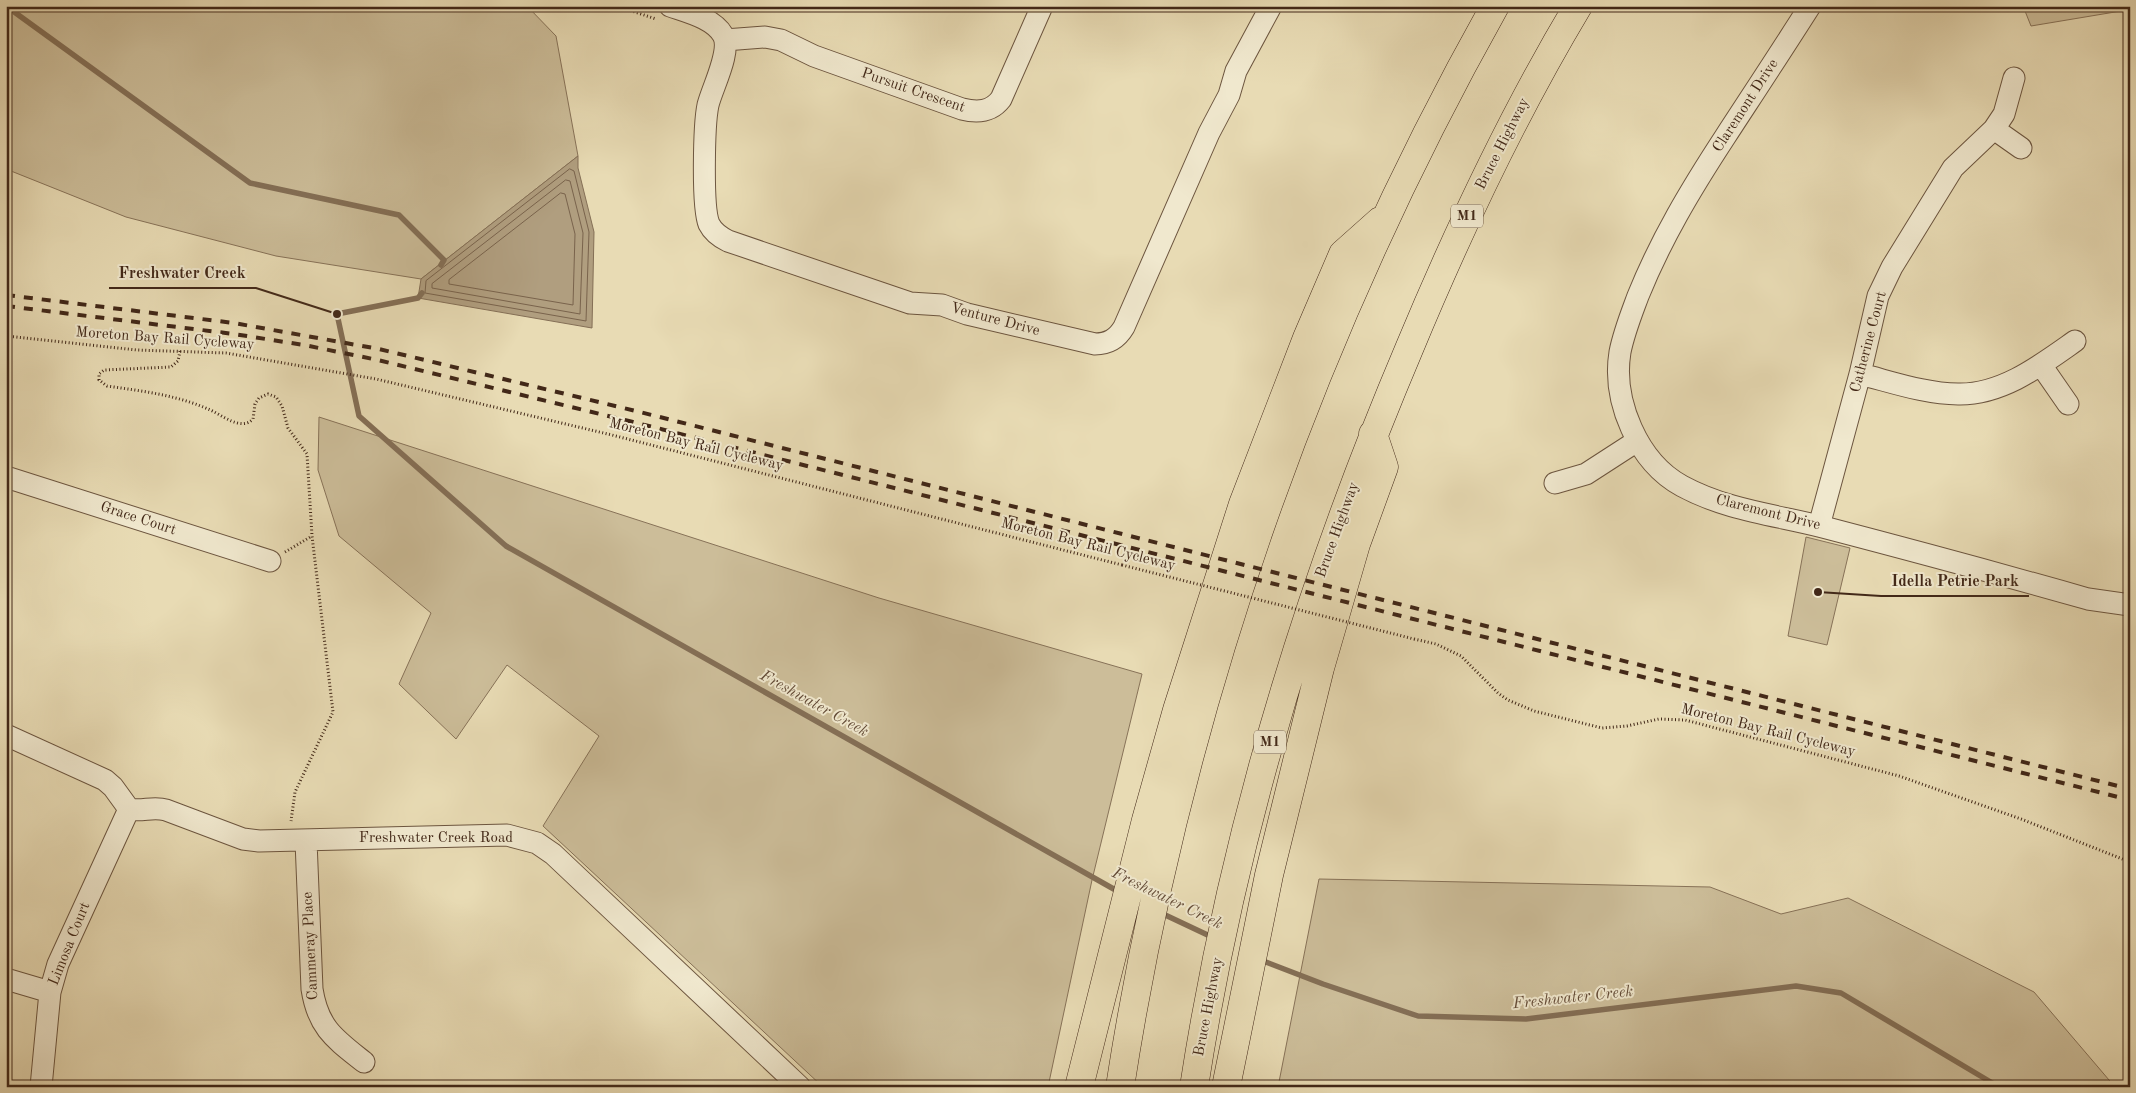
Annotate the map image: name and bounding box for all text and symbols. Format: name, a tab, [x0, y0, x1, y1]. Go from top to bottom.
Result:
street label: Claremont Drive	[1710, 57, 1782, 155]
street label: Pursuit Crescent	[859, 66, 967, 116]
street label: Bruce Highway	[1473, 96, 1533, 192]
road number: M1	[1451, 205, 1483, 228]
callout: Freshwater Creek	[109, 257, 256, 288]
text: Freshwater Creek	[118, 266, 246, 282]
street label: Catherine Court	[1848, 290, 1890, 394]
street label: Venture Drive	[949, 301, 1041, 339]
street label: Moreton Bay Rail Cycleway	[75, 325, 255, 353]
street label: Moreton Bay Rail Cycleway	[607, 416, 785, 474]
street label: Bruce Highway	[1314, 480, 1362, 580]
street label: Claremont Drive	[1714, 493, 1822, 533]
street label: Grace Court	[98, 500, 178, 538]
street label: Moreton Bay Rail Cycleway	[999, 516, 1177, 574]
callout: Idella Petrie Park	[1881, 565, 2029, 596]
text: Idella Petrie Park	[1891, 574, 2019, 590]
water label: Freshwater Creek	[756, 667, 871, 740]
street label: Moreton Bay Rail Cycleway	[1679, 702, 1857, 760]
road number: M1	[1254, 730, 1286, 754]
street label: Freshwater Creek Road	[359, 831, 513, 846]
water label: Freshwater Creek	[1108, 865, 1225, 933]
street label: Cammeray Place	[301, 891, 321, 1001]
street label: Limosa Court	[46, 900, 94, 988]
street label: Bruce Highway	[1192, 956, 1226, 1058]
water label: Freshwater Creek	[1511, 984, 1634, 1012]

